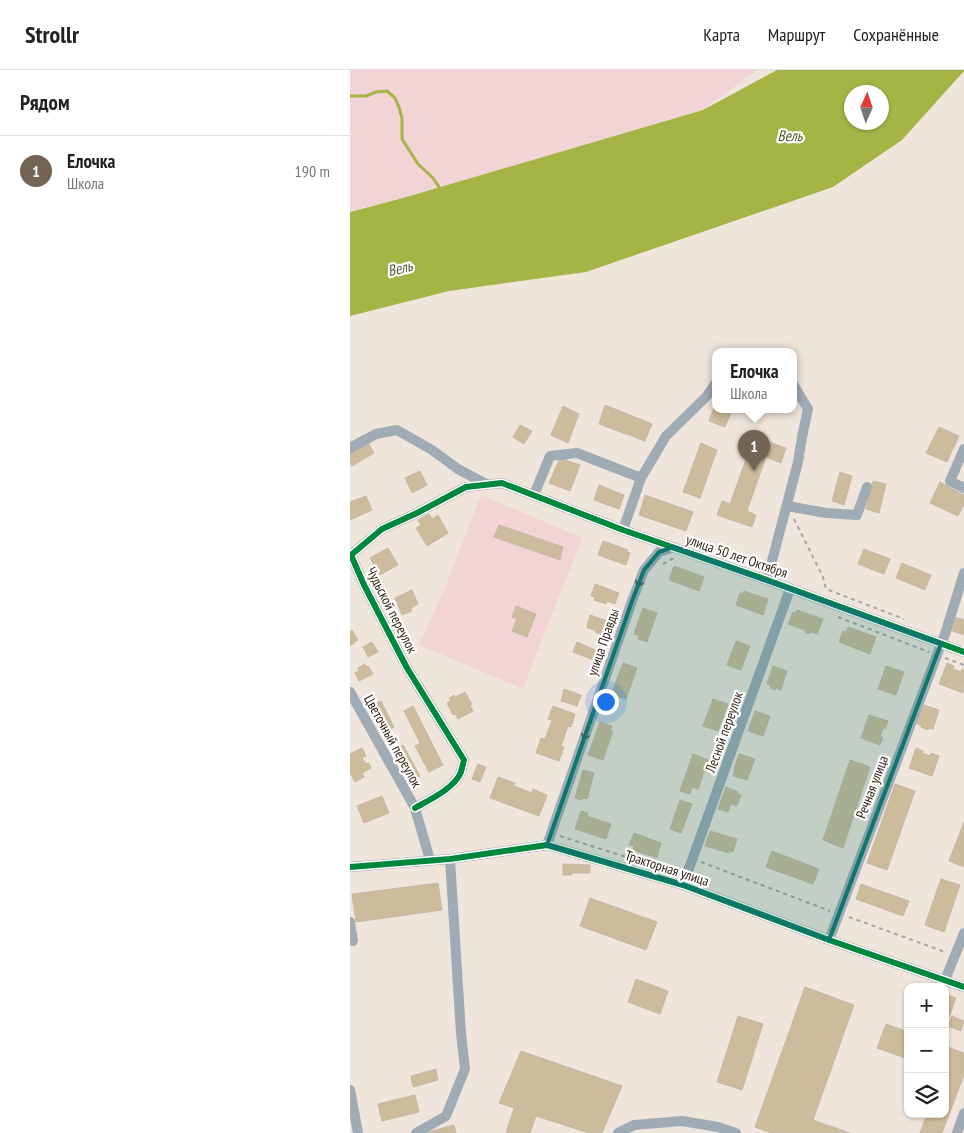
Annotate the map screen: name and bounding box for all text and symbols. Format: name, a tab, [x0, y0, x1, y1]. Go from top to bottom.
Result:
text: Strollr	[25, 19, 79, 50]
text: Карта	[703, 23, 740, 46]
text: Маршрут	[768, 23, 825, 46]
text: Сохранённые	[853, 23, 939, 46]
north arrow	[844, 85, 889, 130]
text: Рядом	[20, 89, 70, 116]
water label: Вель	[778, 126, 804, 145]
text: Елочка	[67, 149, 115, 173]
text: 1	[32, 161, 40, 181]
text: 190 m	[295, 161, 330, 181]
text: Школа	[67, 173, 104, 193]
water label: Вель	[386, 255, 416, 280]
popup	[712, 348, 797, 413]
text: Елочка	[730, 359, 779, 383]
text: Школа	[730, 383, 767, 403]
pin: 1	[738, 430, 770, 471]
street label: улица 50 лет Октября	[684, 530, 790, 582]
street label: Чудьской переулок	[363, 564, 422, 657]
one-way arrow	[635, 572, 644, 587]
street label: улица Правды	[583, 606, 623, 678]
your location	[593, 689, 619, 715]
street label: Лесной переулок	[701, 689, 747, 776]
street label: Цветочный переулок	[360, 691, 426, 791]
one-way arrow	[581, 725, 590, 741]
street label: Речная улица	[852, 753, 892, 821]
street label: Тракторная улица	[623, 846, 711, 890]
map controls	[904, 983, 949, 1118]
button: +	[904, 983, 949, 1028]
button: −	[904, 1028, 949, 1073]
button: layers	[904, 1073, 949, 1118]

